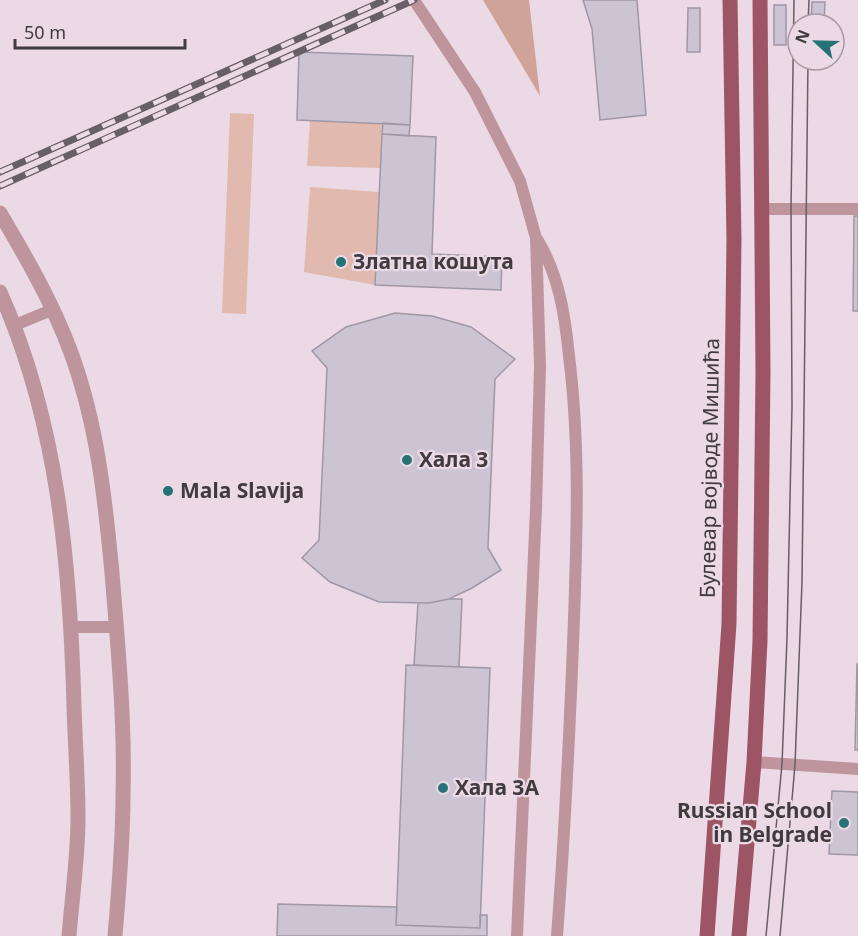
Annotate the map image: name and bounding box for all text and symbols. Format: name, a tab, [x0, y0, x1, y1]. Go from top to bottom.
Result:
scale bar	[15, 12, 184, 50]
north arrow	[786, 12, 846, 72]
text: 50 m	[24, 20, 66, 44]
text: N	[789, 26, 815, 47]
place label: Златна кошута	[353, 247, 514, 275]
marker: Златна кошута	[334, 255, 348, 269]
street label: Булевар војводе Мишића	[693, 338, 725, 598]
place label: Хала 3	[419, 445, 488, 473]
marker: Хала 3	[400, 453, 414, 467]
place label: Mala Slavija	[180, 476, 304, 504]
marker: Mala Slavija	[161, 484, 175, 498]
place label: Хала 3А	[455, 773, 539, 801]
marker: Хала 3А	[436, 781, 450, 795]
place label: Russian School in Belgrade	[677, 796, 832, 848]
marker: Russian School in Belgrade	[837, 816, 851, 830]

